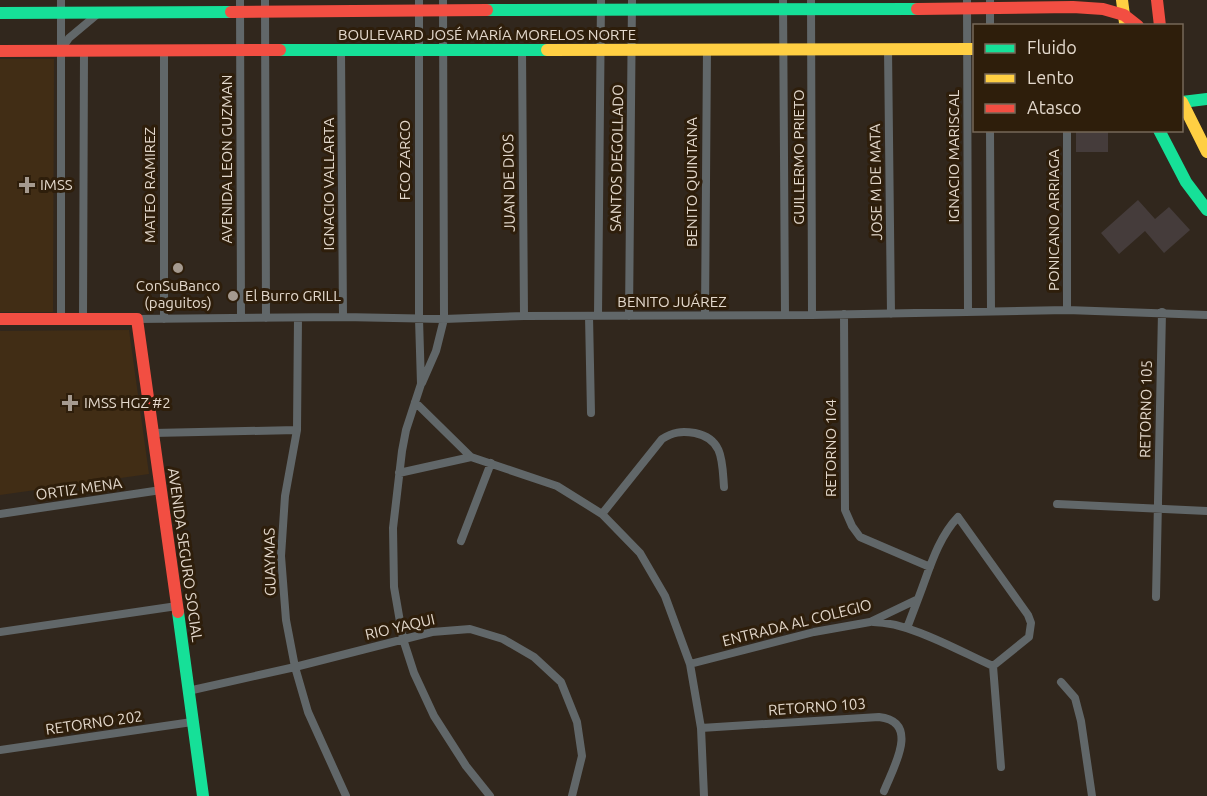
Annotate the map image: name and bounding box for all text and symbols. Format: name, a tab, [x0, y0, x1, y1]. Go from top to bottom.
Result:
legend	[973, 24, 1183, 132]
street label: BOULEVARD JOSÉ MARÍA MORELOS NORTE	[338, 26, 636, 43]
text: Fluido	[1027, 37, 1077, 57]
text: Lento	[1027, 67, 1074, 87]
street label: AVENIDA LEON GUZMAN	[218, 75, 235, 243]
street label: SANTOS DEGOLLADO	[607, 84, 626, 232]
street label: GUILLERMO PRIETO	[790, 89, 807, 225]
street label: IGNACIO MARISCAL	[945, 89, 962, 222]
text: Atasco	[1027, 97, 1082, 117]
street label: IGNACIO VALLARTA	[320, 117, 337, 250]
street label: BENITO QUINTANA	[683, 117, 700, 247]
street label: FCO ZARCO	[396, 120, 413, 200]
street label: JOSE M DE MATA	[866, 123, 885, 241]
street label: MATEO RAMIREZ	[141, 127, 158, 243]
street label: JUAN DE DIOS	[499, 134, 518, 232]
street label: PONICANO ARRIAGA	[1045, 149, 1062, 291]
marker: IMSS	[18, 176, 36, 194]
place label: IMSS	[40, 176, 73, 193]
marker: ConSuBanco (paguitos)	[171, 261, 185, 275]
place label: ConSuBanco (paguitos)	[136, 277, 220, 311]
place label: El Burro GRILL	[245, 287, 341, 304]
marker: El Burro GRILL	[226, 289, 240, 303]
street label: BENITO JUÁREZ	[617, 293, 727, 310]
street label: RETORNO 105	[1136, 360, 1155, 458]
marker: IMSS HGZ #2	[61, 394, 79, 412]
place label: IMSS HGZ #2	[84, 394, 171, 411]
street label: RETORNO 104	[822, 399, 839, 497]
street label: AVENIDA SEGURO SOCIAL	[165, 467, 206, 643]
street label: ORTIZ MENA	[35, 474, 123, 503]
street label: GUAYMAS	[260, 528, 279, 596]
street label: ENTRADA AL COLEGIO	[720, 596, 873, 649]
street label: RIO YAQUI	[363, 610, 437, 643]
street label: RETORNO 103	[767, 695, 866, 718]
street label: RETORNO 202	[44, 707, 144, 738]

